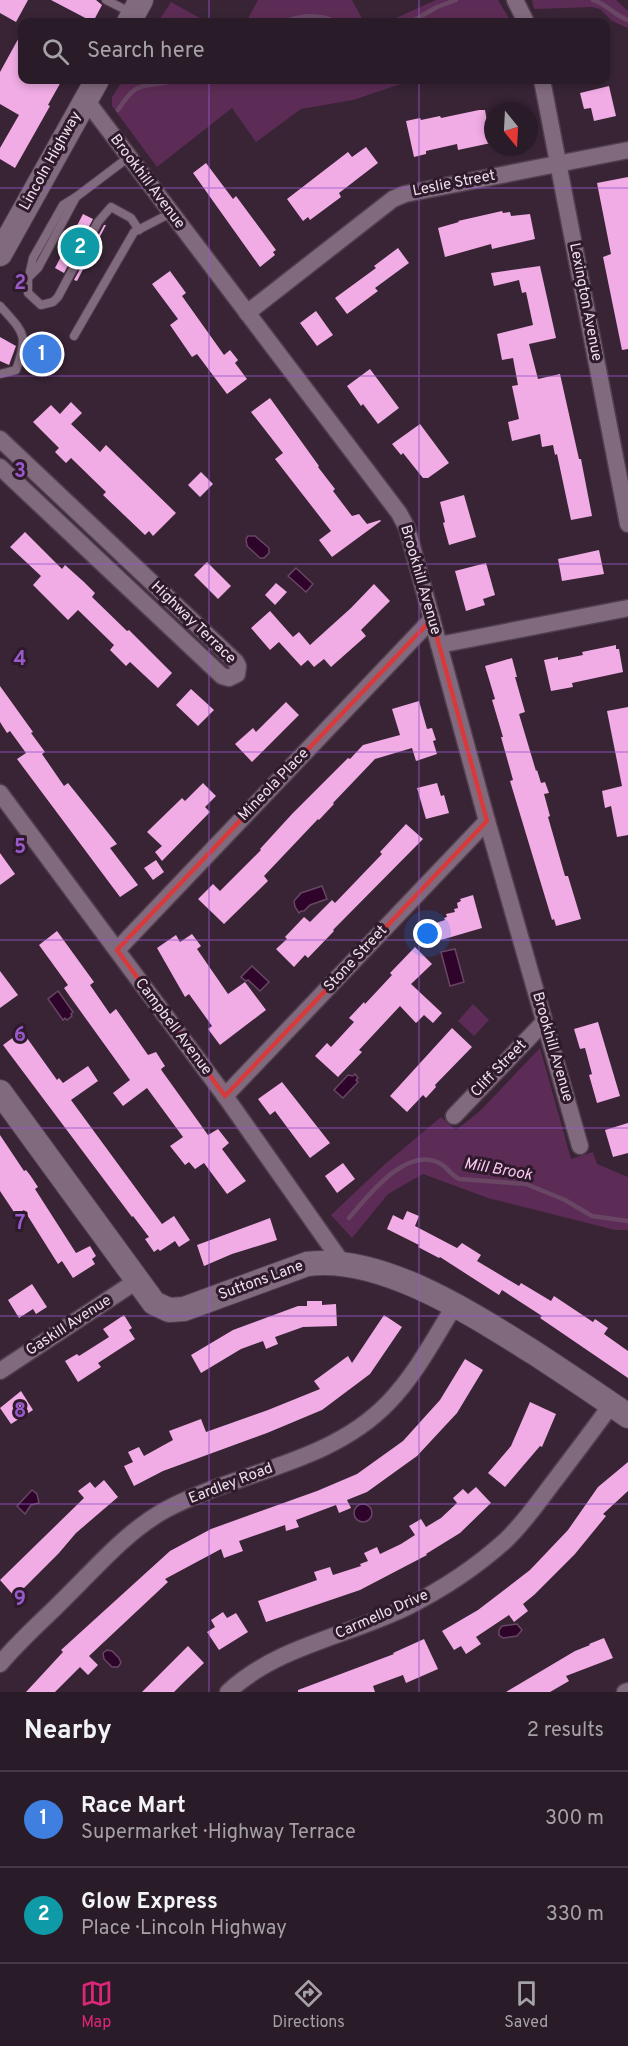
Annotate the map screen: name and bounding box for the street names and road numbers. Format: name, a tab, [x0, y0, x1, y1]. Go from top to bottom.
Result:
street label: Lincoln Highway	[16, 108, 86, 214]
street label: Brookhill Avenue	[105, 131, 189, 233]
street label: Leslie Street	[411, 167, 497, 201]
street label: Lexington Avenue	[564, 241, 606, 363]
street label: Brookhill Avenue	[395, 523, 445, 637]
street label: Highway Terrace	[146, 578, 240, 668]
street label: Mineola Place	[235, 745, 313, 825]
street label: Stone Street	[320, 922, 392, 996]
street label: Campbell Avenue	[130, 975, 216, 1079]
street label: Brookhill Avenue	[527, 990, 577, 1104]
street label: Cliff Street	[467, 1036, 531, 1102]
street label: Suttons Lane	[216, 1257, 306, 1305]
street label: Gaskill Avenue	[23, 1291, 115, 1361]
street label: Eardley Road	[186, 1459, 276, 1509]
street label: Carmello Drive	[333, 1586, 431, 1644]

